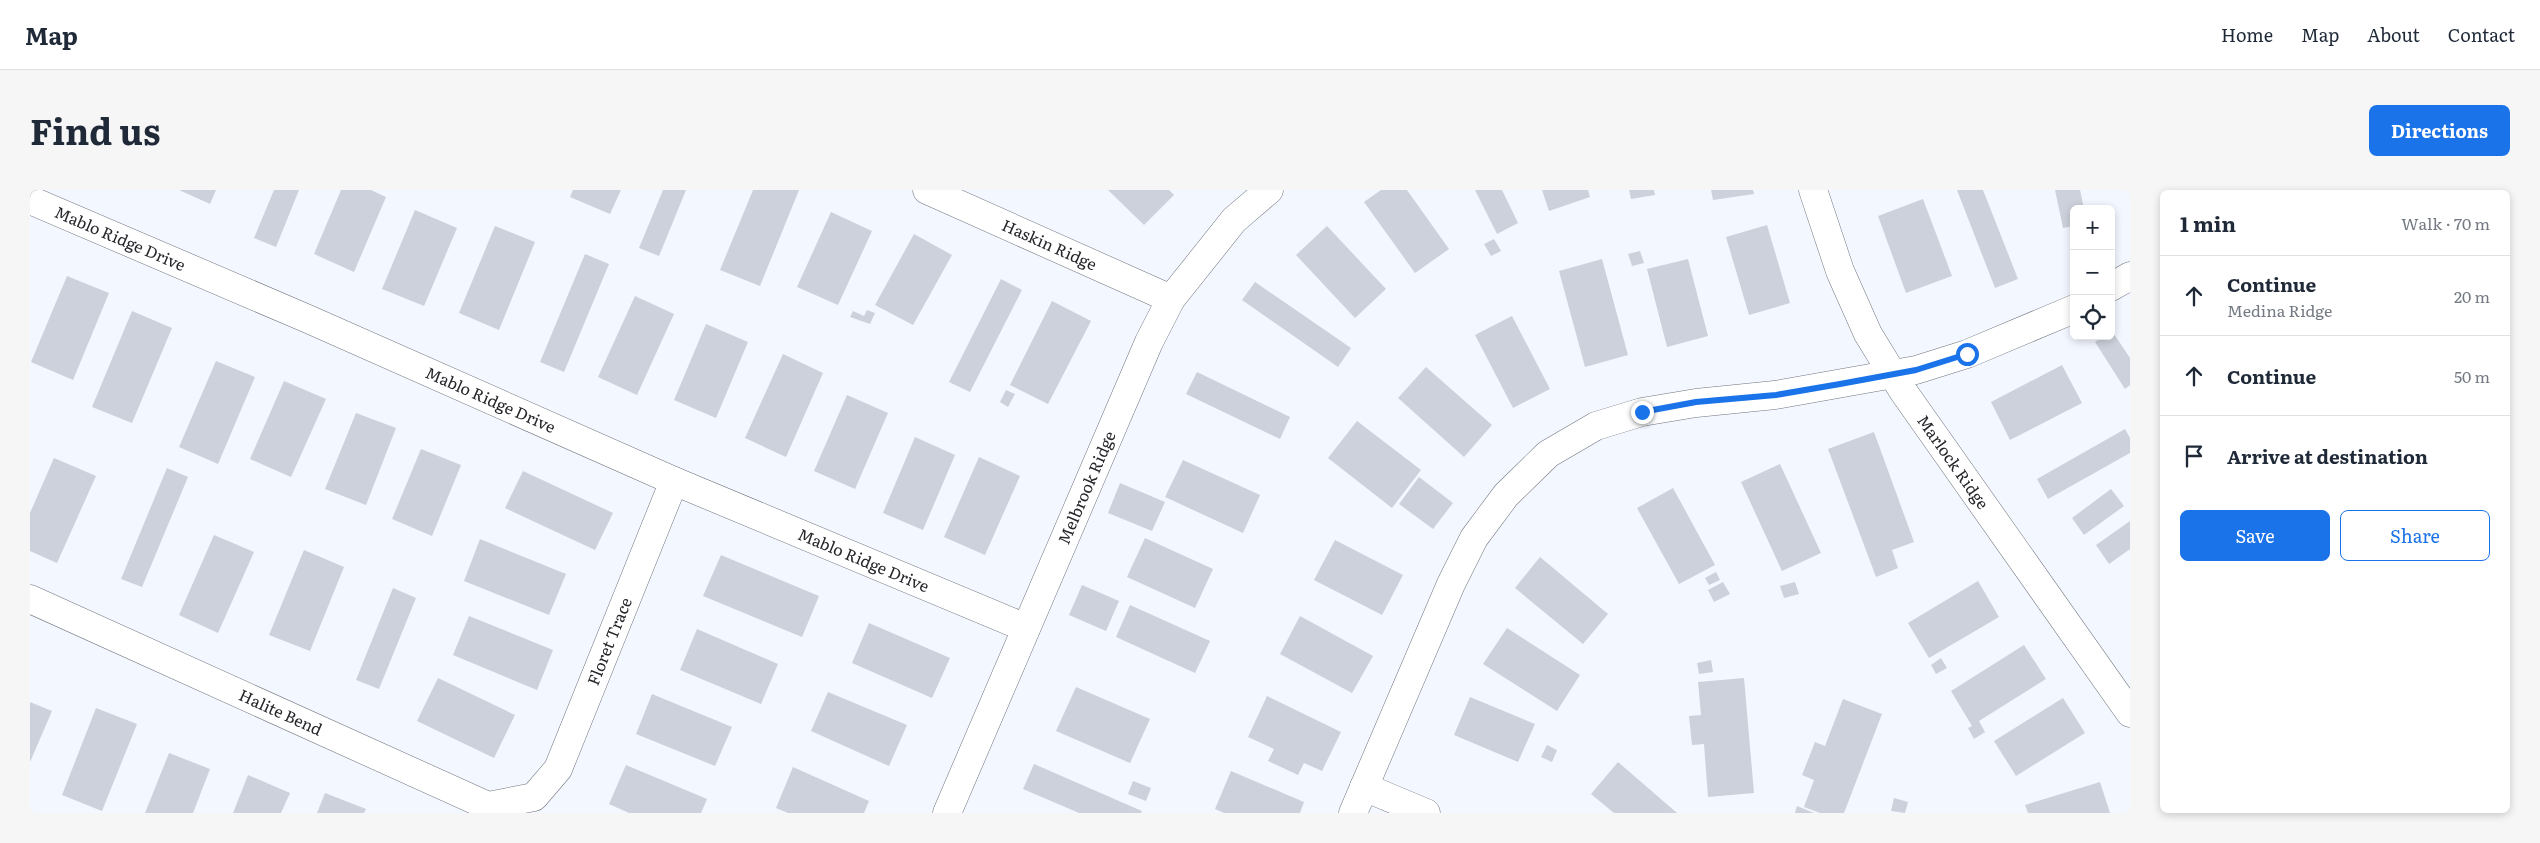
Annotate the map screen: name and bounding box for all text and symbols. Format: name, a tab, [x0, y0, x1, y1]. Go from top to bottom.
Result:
text: Map	[25, 17, 78, 52]
text: Home	[2221, 21, 2273, 48]
text: Map	[2301, 21, 2339, 48]
text: About	[2367, 21, 2420, 48]
text: Contact	[2448, 21, 2515, 48]
text: Find us	[30, 104, 160, 156]
button: Directions	[2369, 105, 2510, 156]
street label: Mablo Ridge Drive	[51, 199, 190, 276]
map controls	[2070, 205, 2115, 340]
button: +	[2070, 205, 2115, 250]
text: 1 min	[2180, 207, 2236, 238]
text: Walk · 70 m	[2401, 211, 2490, 235]
street label: Haskin Ridge	[998, 212, 1101, 275]
button: −	[2070, 250, 2115, 295]
text: Continue	[2227, 270, 2316, 298]
icon: ahead	[2180, 282, 2208, 310]
text: 20 m	[2454, 284, 2490, 308]
button: locate	[2070, 295, 2115, 340]
text: Medina Ridge	[2227, 298, 2332, 322]
route start	[1956, 343, 1979, 366]
street label: Mablo Ridge Drive	[422, 360, 560, 438]
icon: ahead	[2180, 362, 2208, 390]
text: Continue	[2227, 362, 2316, 390]
text: 50 m	[2454, 364, 2490, 388]
route end	[1631, 401, 1654, 424]
street label: Marlock Ridge	[1912, 409, 1995, 513]
street label: Melbrook Ridge	[1051, 427, 1121, 548]
icon: arrive	[2180, 442, 2208, 470]
text: Arrive at destination	[2227, 442, 2428, 470]
button: Save	[2180, 510, 2330, 561]
button: Share	[2340, 510, 2490, 561]
street label: Mablo Ridge Drive	[795, 521, 933, 597]
street label: Floret Trace	[580, 593, 637, 689]
street label: Halite Bend	[235, 682, 327, 741]

